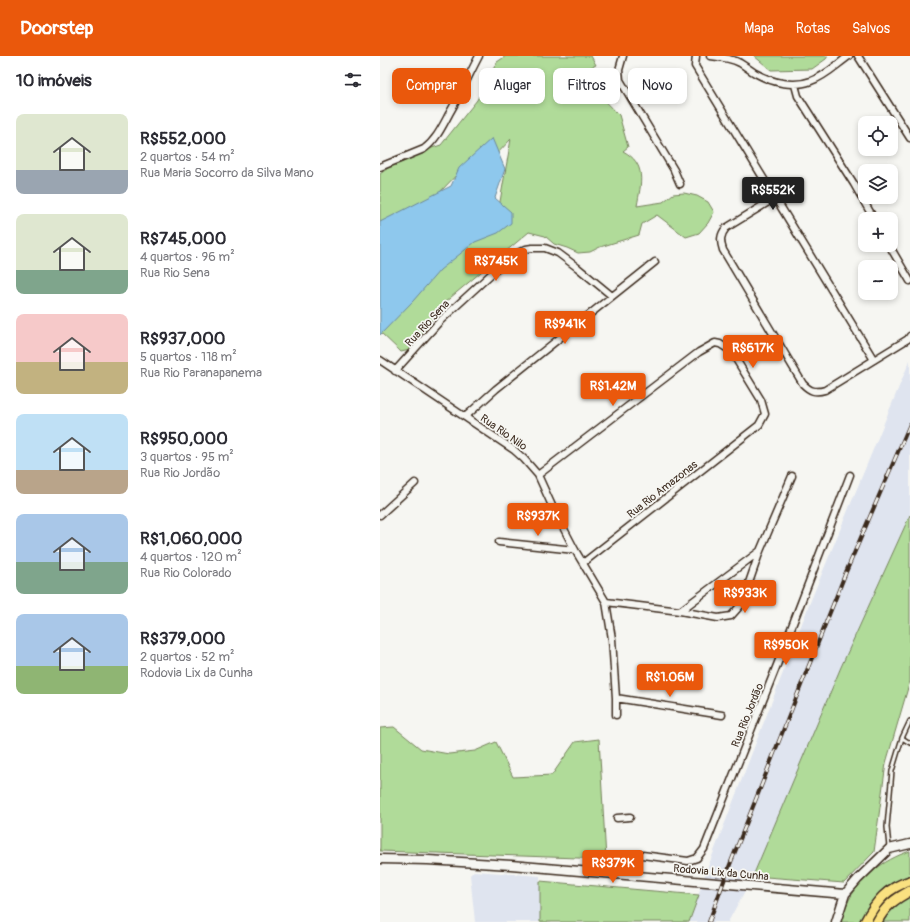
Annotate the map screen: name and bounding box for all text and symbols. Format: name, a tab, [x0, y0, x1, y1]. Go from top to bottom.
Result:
text: Doorstep	[20, 16, 94, 40]
text: Mapa	[744, 20, 774, 37]
text: Rotas	[796, 20, 830, 37]
text: Salvos	[852, 20, 890, 37]
chip: Comprar	[392, 68, 471, 104]
chip: Alugar	[479, 68, 545, 104]
chip: Filtros	[553, 68, 620, 104]
chip: Novo	[628, 68, 687, 104]
icon: filters	[342, 69, 364, 91]
text: 10 imóveis	[16, 70, 92, 91]
map controls	[858, 116, 898, 300]
button: locate	[858, 116, 898, 156]
text: R$552,000	[140, 128, 226, 149]
icon: home	[48, 130, 96, 178]
text: 2 quartos · 54 m²	[140, 149, 235, 165]
button: layers	[858, 164, 898, 204]
text: Rua Maria Socorro da Silva Mano	[140, 165, 314, 181]
pin: R$552K	[740, 177, 806, 211]
text: R$552K	[751, 182, 795, 198]
button: +	[858, 212, 898, 252]
text: R$745,000	[140, 228, 226, 249]
icon: home	[48, 230, 96, 278]
pin: R$745K	[463, 248, 529, 282]
text: 4 quartos · 96 m²	[140, 249, 235, 265]
text: R$745K	[474, 253, 518, 269]
button: −	[858, 260, 898, 300]
text: Rua Rio Sena	[140, 265, 210, 281]
street label: Rua Rio Sena	[402, 297, 452, 349]
pin: R$941K	[532, 311, 598, 345]
text: R$941K	[544, 316, 586, 332]
text: R$937,000	[140, 328, 225, 349]
icon: home	[48, 330, 96, 378]
pin: R$617K	[720, 335, 786, 369]
text: R$617K	[732, 340, 774, 356]
text: 5 quartos · 118 m²	[140, 349, 237, 365]
text: Rua Rio Paranapanema	[140, 365, 262, 381]
pin: R$1.42M	[576, 373, 650, 407]
text: R$1.42M	[590, 378, 636, 394]
street label: Rua Rio Nilo	[478, 412, 530, 453]
text: R$950,000	[140, 428, 228, 449]
icon: home	[48, 430, 96, 478]
text: 3 quartos · 95 m²	[140, 449, 234, 465]
street label: Rua Rio Amazonas	[625, 458, 700, 521]
text: Rua Rio Jordão	[140, 465, 220, 481]
pin: R$937K	[505, 503, 571, 537]
text: R$937K	[516, 508, 560, 524]
text: R$1,060,000	[140, 528, 242, 549]
icon: home	[48, 530, 96, 578]
text: 4 quartos · 120 m²	[140, 549, 242, 565]
text: Rua Rio Colorado	[140, 565, 231, 581]
pin: R$933K	[712, 580, 778, 614]
text: R$933K	[723, 585, 767, 601]
text: R$379,000	[140, 628, 225, 649]
icon: home	[48, 630, 96, 678]
pin: R$950K	[753, 632, 819, 666]
text: R$950K	[763, 637, 809, 653]
text: 2 quartos · 52 m²	[140, 649, 234, 665]
pin: R$1.06M	[633, 664, 707, 698]
text: Rodovia Lix da Cunha	[140, 665, 253, 681]
text: R$1.06M	[646, 669, 694, 685]
street label: Rua Rio Jordão	[729, 681, 766, 749]
pin: R$379K	[580, 850, 646, 884]
text: R$379K	[591, 855, 635, 871]
street label: Rodovia Lix da Cunha	[673, 862, 769, 883]

